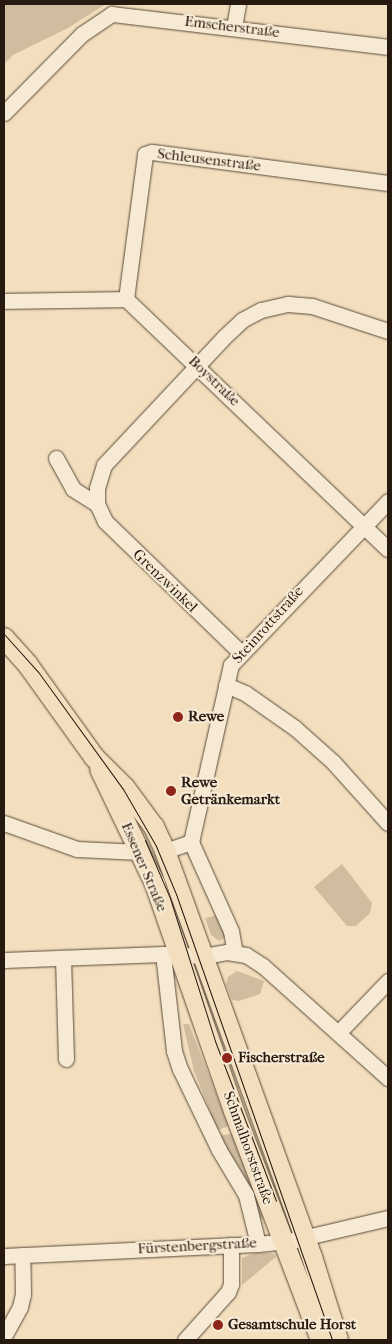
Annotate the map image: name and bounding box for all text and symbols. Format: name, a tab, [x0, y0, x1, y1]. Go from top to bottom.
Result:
street label: Emscherstraße	[183, 12, 281, 42]
street label: Schleusenstraße	[156, 145, 262, 175]
street label: Boystraße	[184, 352, 244, 410]
street label: Grenzwinkel	[129, 546, 201, 616]
street label: Steinrottstraße	[229, 583, 307, 667]
place label: Rewe	[188, 708, 224, 726]
marker: Rewe	[172, 711, 184, 723]
place label: Rewe Getränkemarkt	[181, 773, 280, 808]
marker: Rewe Getränkemarkt	[165, 785, 177, 797]
street label: Essener Straße	[117, 820, 171, 914]
place label: Fischerstraße	[238, 1049, 325, 1067]
marker: Fischerstraße	[220, 1051, 234, 1065]
street label: Schmalhorststraße	[219, 1089, 277, 1207]
street label: Fürstenbergstraße	[137, 1234, 257, 1258]
place label: Gesamtschule Horst	[228, 1316, 356, 1334]
marker: Gesamtschule Horst	[212, 1319, 224, 1331]

